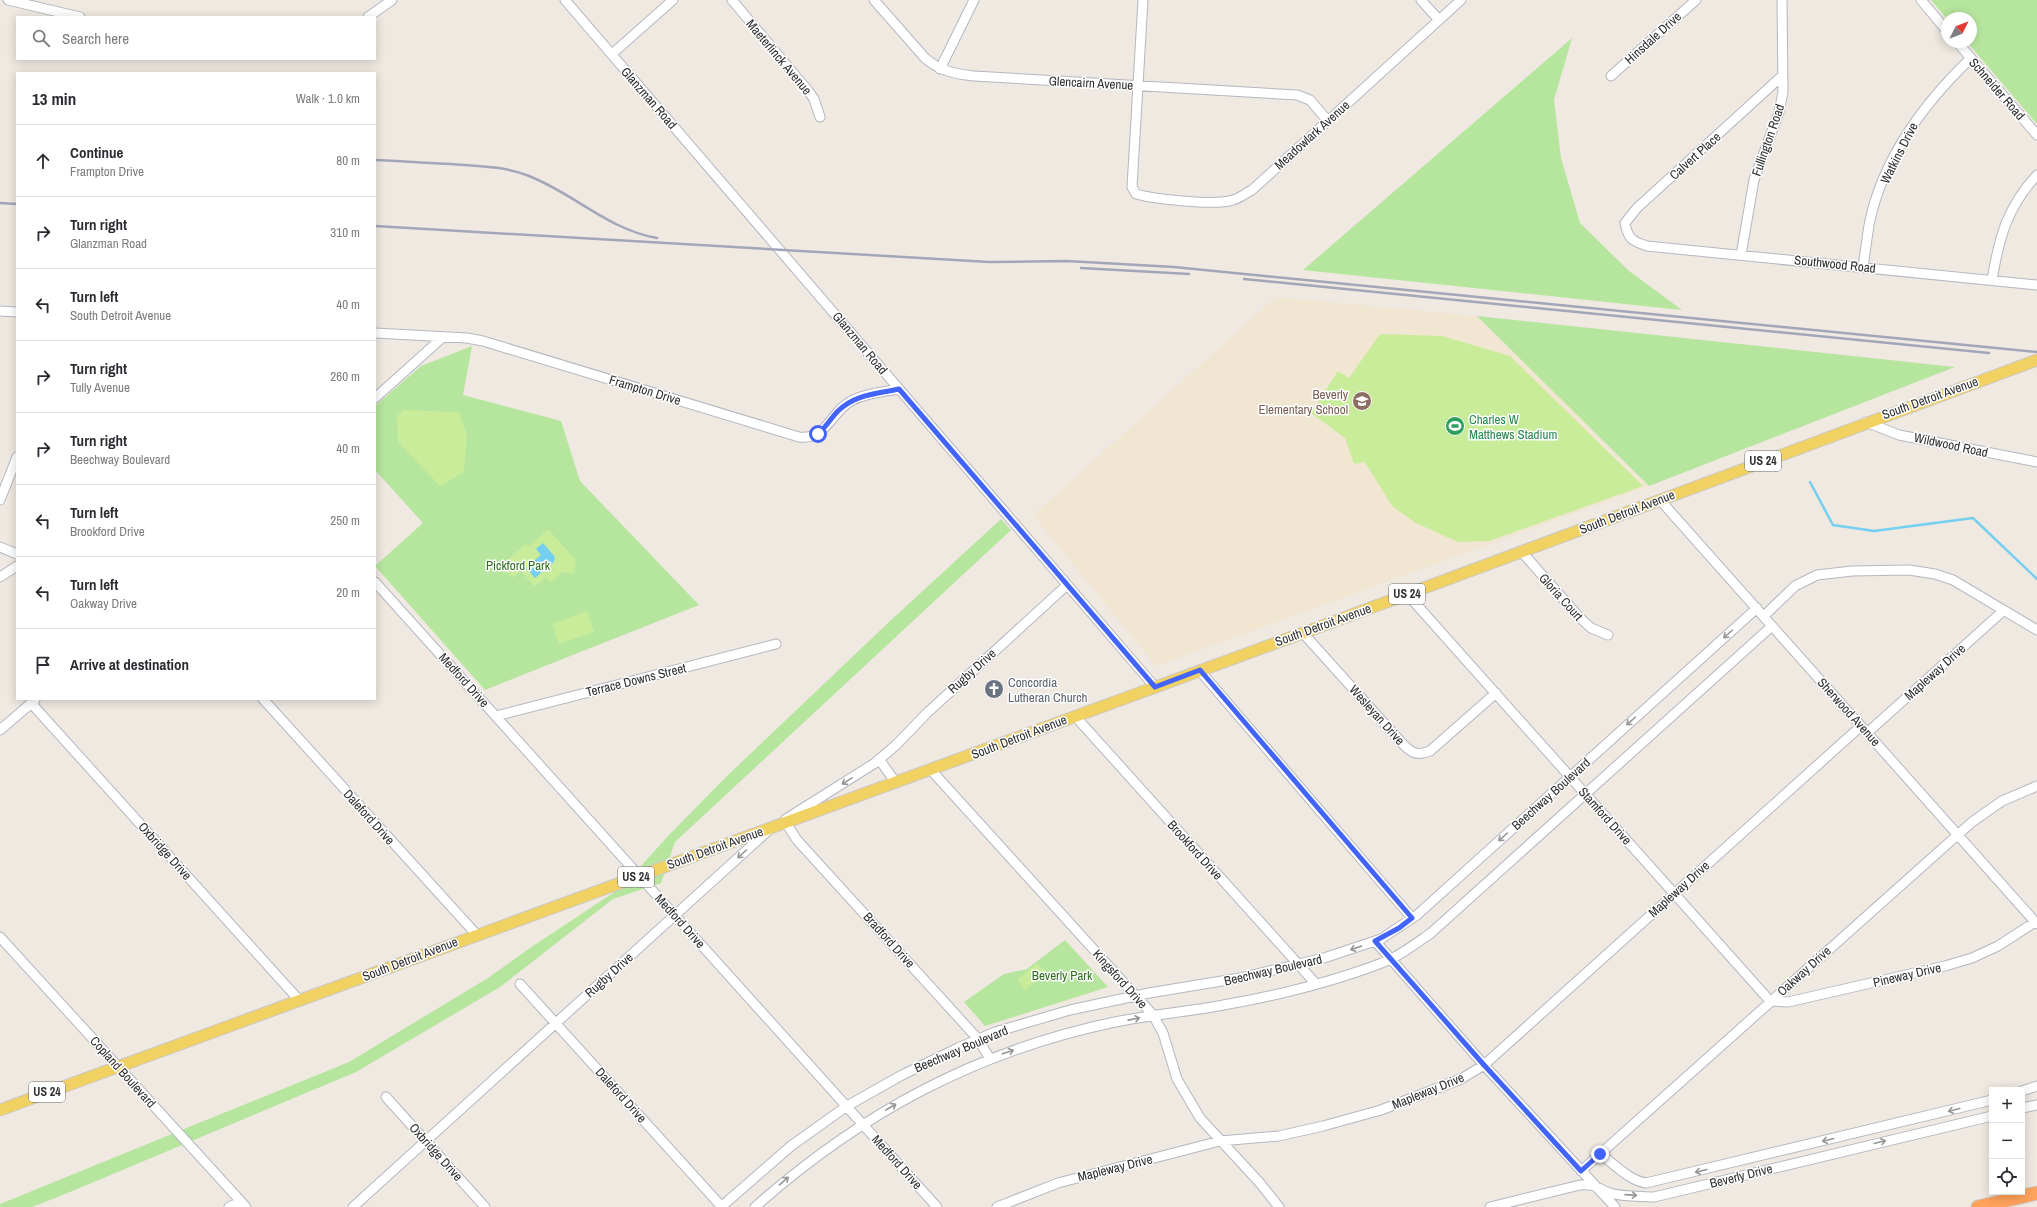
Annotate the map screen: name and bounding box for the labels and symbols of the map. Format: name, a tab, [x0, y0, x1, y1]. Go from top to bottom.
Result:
street label: Hinsdale Drive	[1621, 8, 1685, 68]
north arrow	[1941, 12, 1977, 48]
street label: Maeterlinck Avenue	[742, 16, 816, 98]
street label: Schneider Road	[1965, 54, 2029, 124]
street label: Glanzman Road	[617, 63, 681, 133]
street label: Glencairn Avenue	[1048, 72, 1134, 94]
street label: Meadowlark Avenue	[1271, 97, 1353, 173]
street label: Fullington Road	[1748, 102, 1788, 178]
street label: Watkins Drive	[1876, 119, 1922, 187]
street label: Calvert Place	[1666, 128, 1724, 184]
street label: Southwood Road	[1793, 251, 1877, 277]
street label: Glanzman Road	[829, 308, 891, 378]
street label: Frampton Drive	[607, 371, 683, 409]
street label: South Detroit Avenue	[1880, 373, 1981, 423]
place label: Beverly Elementary School	[1259, 386, 1349, 418]
school or university icon: Beverly Elementary School	[1351, 390, 1373, 412]
place label: Charles W Matthews Stadium	[1469, 411, 1557, 443]
sports icon: Charles W Matthews Stadium	[1444, 415, 1466, 437]
route start	[809, 425, 827, 443]
street label: Wildwood Road	[1912, 429, 1990, 461]
road number: US 24	[1745, 451, 1781, 471]
street label: South Detroit Avenue	[1577, 486, 1677, 538]
park label: Pickford Park	[486, 557, 551, 574]
street label: Gloria Court	[1535, 570, 1587, 624]
road number: US 24	[1389, 584, 1425, 604]
street label: South Detroit Avenue	[1273, 600, 1374, 650]
one-way arrow	[1723, 630, 1733, 639]
street label: Mapleway Drive	[1901, 640, 1969, 704]
street label: Rugby Drive	[944, 645, 1000, 697]
street label: Medford Drive	[435, 649, 493, 711]
street label: Terrace Downs Street	[584, 659, 688, 701]
place label: Concordia Lutheran Church	[1008, 674, 1087, 706]
street label: Sherwood Avenue	[1814, 674, 1884, 750]
church icon: Concordia Lutheran Church	[983, 678, 1005, 700]
street label: Wesleyan Drive	[1346, 681, 1408, 749]
street label: South Detroit Avenue	[969, 711, 1069, 763]
one-way arrow	[1626, 717, 1636, 726]
street label: Beechway Boulevard	[1508, 754, 1594, 834]
one-way arrow	[841, 777, 853, 785]
street label: Stamford Drive	[1575, 784, 1635, 848]
street label: Daleford Drive	[340, 786, 398, 848]
street label: Brookford Drive	[1164, 817, 1226, 883]
street label: Oxbridge Drive	[135, 818, 196, 884]
street label: South Detroit Avenue	[665, 823, 766, 873]
one-way arrow	[1498, 832, 1509, 841]
one-way arrow	[738, 849, 748, 858]
street label: Mapleway Drive	[1645, 857, 1713, 921]
road number: US 24	[618, 867, 654, 887]
street label: Medford Drive	[651, 890, 709, 952]
street label: Bradford Drive	[859, 909, 919, 971]
street label: South Detroit Avenue	[360, 933, 460, 985]
street label: Oakway Drive	[1773, 942, 1835, 1000]
one-way arrow	[1350, 945, 1363, 952]
street label: Kingsford Drive	[1089, 946, 1151, 1012]
street label: Rugby Drive	[581, 949, 637, 1001]
street label: Beechway Boulevard	[1222, 950, 1324, 990]
street label: Pineway Drive	[1871, 959, 1943, 991]
park label: Beverly Park	[1032, 967, 1093, 984]
one-way arrow	[1127, 1014, 1140, 1022]
street label: Beechway Boulevard	[912, 1022, 1010, 1076]
street label: Copland Boulevard	[86, 1033, 160, 1111]
one-way arrow	[1002, 1048, 1015, 1055]
street label: Daleford Drive	[592, 1064, 650, 1126]
street label: Mapleway Drive	[1389, 1069, 1467, 1113]
road number: US 24	[29, 1082, 65, 1102]
one-way arrow	[885, 1103, 897, 1111]
one-way arrow	[1948, 1106, 1961, 1114]
street label: Oxbridge Drive	[406, 1119, 467, 1185]
street label: Medford Drive	[868, 1131, 926, 1193]
one-way arrow	[1822, 1137, 1835, 1144]
one-way arrow	[1873, 1138, 1886, 1146]
route end	[1591, 1145, 1609, 1163]
street label: Mapleway Drive	[1076, 1150, 1154, 1185]
street label: Beverly Drive	[1708, 1160, 1774, 1192]
one-way arrow	[1695, 1167, 1708, 1175]
one-way arrow	[779, 1177, 789, 1186]
one-way arrow	[1624, 1192, 1637, 1199]

